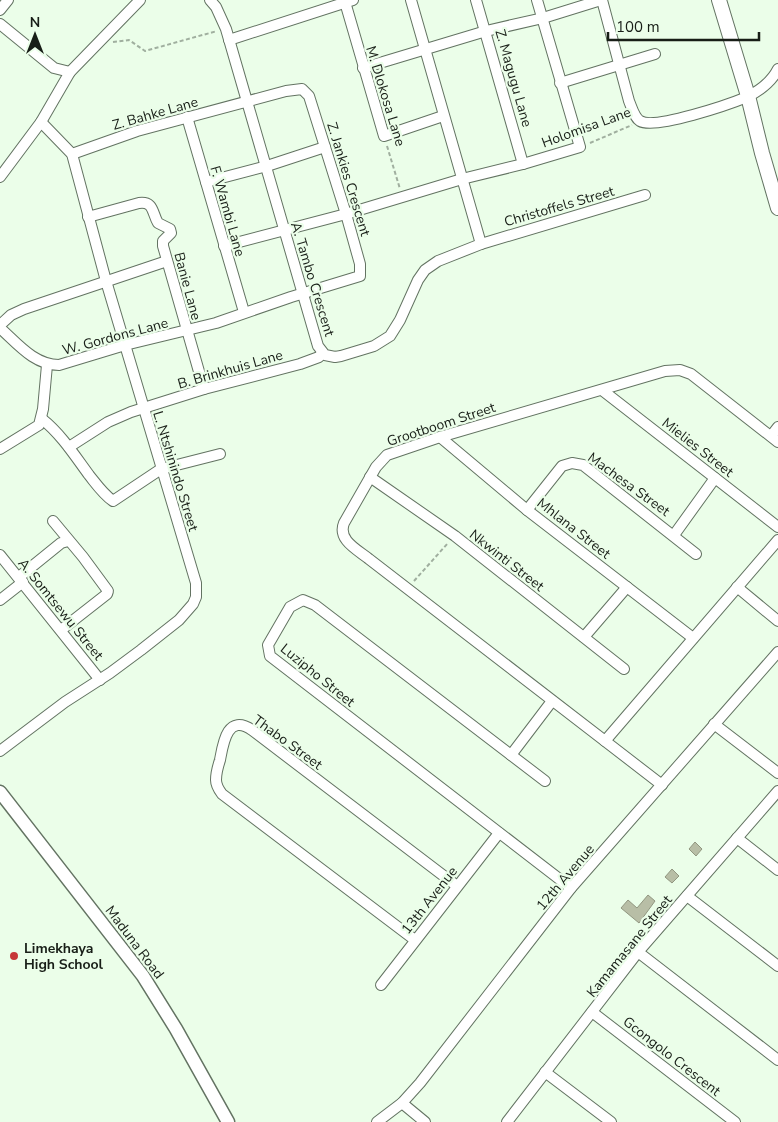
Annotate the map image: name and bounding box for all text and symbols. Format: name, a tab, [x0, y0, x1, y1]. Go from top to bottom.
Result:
north arrow	[10, 10, 60, 60]
scale bar	[608, 10, 759, 42]
text: N	[30, 13, 40, 32]
text: 100 m	[616, 17, 660, 37]
street label: Z. Magugu Lane	[491, 27, 537, 129]
street label: M. Dlokosa Lane	[361, 44, 410, 149]
street label: Z. Bahke Lane	[110, 92, 200, 135]
street label: Holomisa Lane	[539, 103, 633, 152]
street label: Z. Jankies Crescent	[322, 120, 375, 239]
street label: F. Wambi Lane	[205, 164, 250, 259]
street label: Christoffels Street	[502, 182, 617, 231]
street label: A. Tambo Crescent	[286, 220, 339, 339]
street label: Banie Lane	[169, 250, 206, 322]
street label: W. Gordons Lane	[60, 313, 170, 360]
street label: B. Brinkhuis Lane	[175, 345, 285, 394]
street label: Grootboom Street	[384, 398, 498, 451]
street label: L. Ntshinindo Street	[148, 409, 203, 534]
street label: Mielies Street	[658, 413, 738, 481]
street label: Machesa Street	[584, 448, 674, 521]
street label: Mhlana Street	[533, 494, 615, 563]
street label: Nkwinti Street	[465, 525, 548, 596]
street label: A. Somtsewu Street	[14, 554, 108, 664]
street label: Luzipho Street	[276, 639, 359, 711]
street label: Thabo Street	[249, 711, 326, 774]
street label: 12th Avenue	[532, 840, 599, 914]
street label: 13th Avenue	[397, 863, 462, 938]
street label: Kamamasane Street	[582, 891, 677, 1001]
street label: Maduna Road	[101, 902, 168, 983]
place label: Limekhaya High School	[24, 939, 104, 974]
marker: Limekhaya High School	[8, 950, 20, 962]
street label: Gcongolo Crescent	[619, 1012, 724, 1101]

